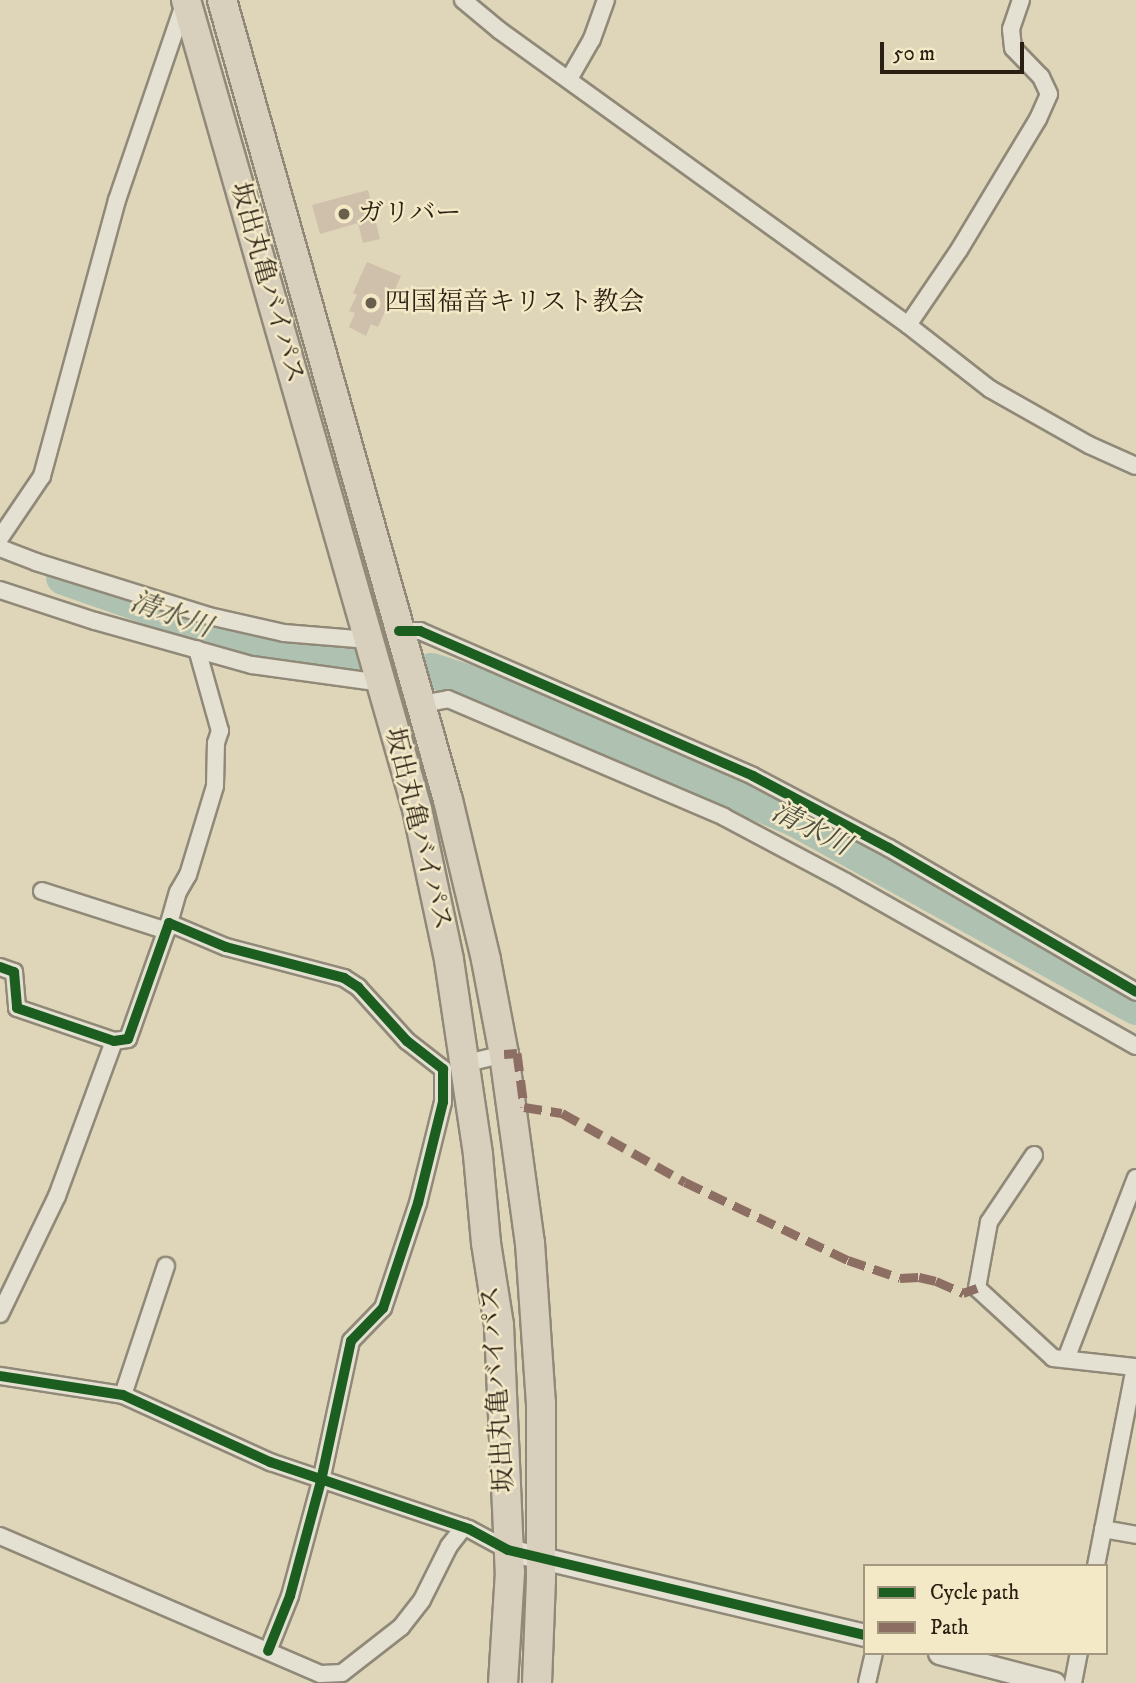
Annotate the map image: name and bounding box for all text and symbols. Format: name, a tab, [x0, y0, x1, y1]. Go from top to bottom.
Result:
scale bar	[884, 28, 1028, 72]
text: 50 m	[893, 41, 935, 67]
street label: 坂出丸亀バイパス	[223, 179, 311, 387]
place label: ガリバー	[358, 198, 462, 230]
marker: ガリバー	[336, 206, 352, 222]
place label: 四国福音キリスト教会	[385, 287, 645, 319]
marker: 四国福音キリスト教会	[363, 295, 379, 311]
water label: 清水川	[126, 585, 216, 645]
street label: 坂出丸亀バイパス	[378, 724, 458, 934]
water label: 清水川	[766, 795, 856, 863]
street label: 坂出丸亀バイパス	[475, 1284, 521, 1494]
legend	[863, 1564, 1108, 1655]
text: Cycle path	[930, 1580, 1019, 1606]
text: Path	[930, 1615, 969, 1641]

